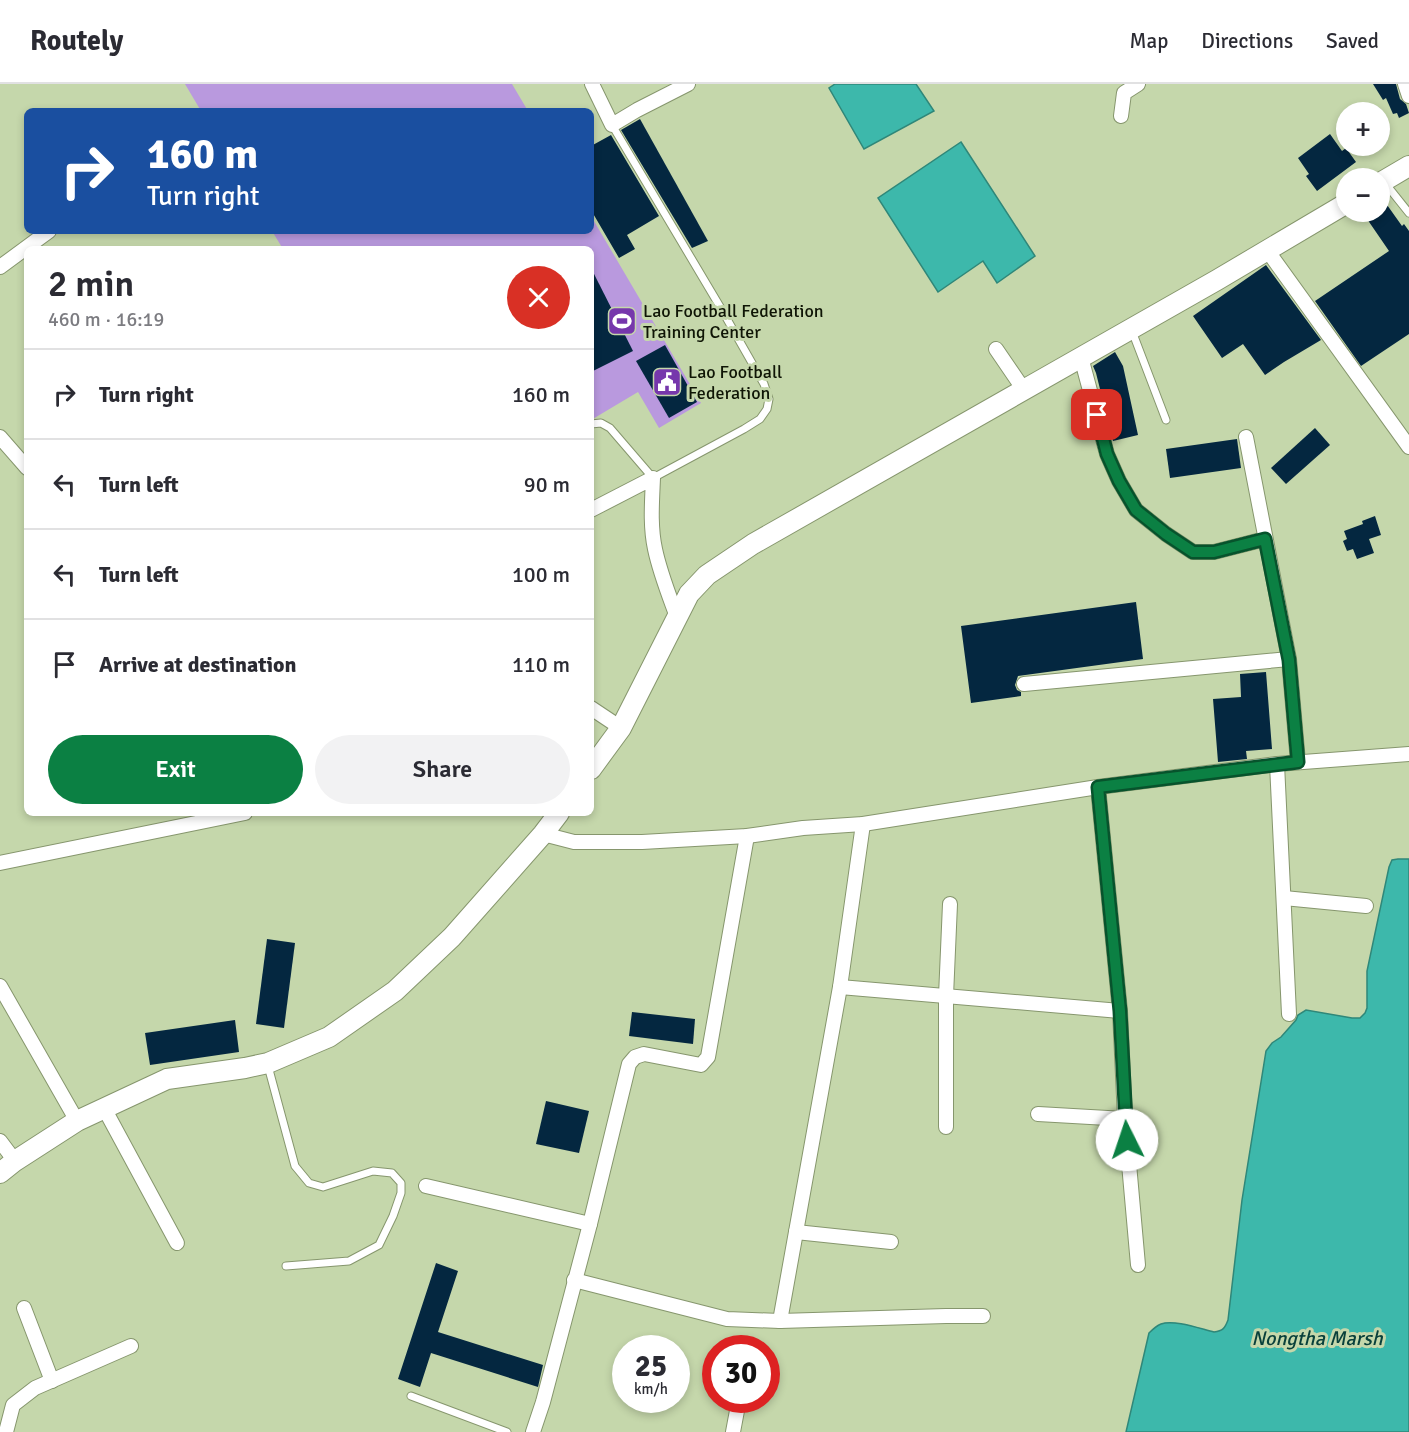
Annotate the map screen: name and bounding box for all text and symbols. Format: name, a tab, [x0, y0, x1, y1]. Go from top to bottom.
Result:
text: Routely	[30, 24, 123, 58]
text: Map	[1130, 28, 1168, 54]
text: Directions	[1201, 28, 1293, 54]
text: Saved	[1326, 28, 1379, 54]
map controls	[1336, 102, 1390, 222]
button: +	[1336, 102, 1390, 156]
text: 160 m	[147, 129, 258, 180]
icon: right	[48, 132, 126, 210]
button: −	[1336, 168, 1390, 222]
text: Turn right	[147, 180, 260, 213]
text: 2 min	[48, 262, 134, 307]
button: close	[507, 266, 570, 329]
place label: Lao Football Federation Training Center	[643, 300, 824, 343]
sports icon: Lao Football Federation Training Center	[606, 305, 638, 337]
text: 460 m · 16:19	[48, 307, 164, 332]
place label: Lao Football Federation	[688, 361, 782, 404]
public building icon: Lao Football Federation	[651, 366, 683, 398]
icon: right	[48, 378, 81, 411]
text: Turn right	[99, 381, 194, 408]
text: 160 m	[512, 381, 570, 408]
pin	[1071, 389, 1122, 440]
icon: arrive	[1080, 398, 1113, 431]
icon: left	[48, 468, 81, 501]
text: Turn left	[99, 471, 179, 498]
text: 90 m	[524, 471, 570, 498]
icon: left	[48, 558, 81, 591]
text: Turn left	[99, 561, 179, 588]
text: 100 m	[512, 561, 570, 588]
icon: arrive	[48, 648, 81, 681]
text: Arrive at destination	[99, 651, 296, 678]
text: 110 m	[512, 651, 570, 678]
button: Exit	[48, 735, 303, 804]
button: Share	[315, 735, 570, 804]
position arrow	[1095, 1108, 1159, 1172]
water label: Nongtha Marsh	[1251, 1326, 1384, 1351]
speed limit sign: 30	[702, 1335, 780, 1413]
text: 25	[635, 1348, 667, 1385]
text: km/h	[634, 1380, 668, 1398]

